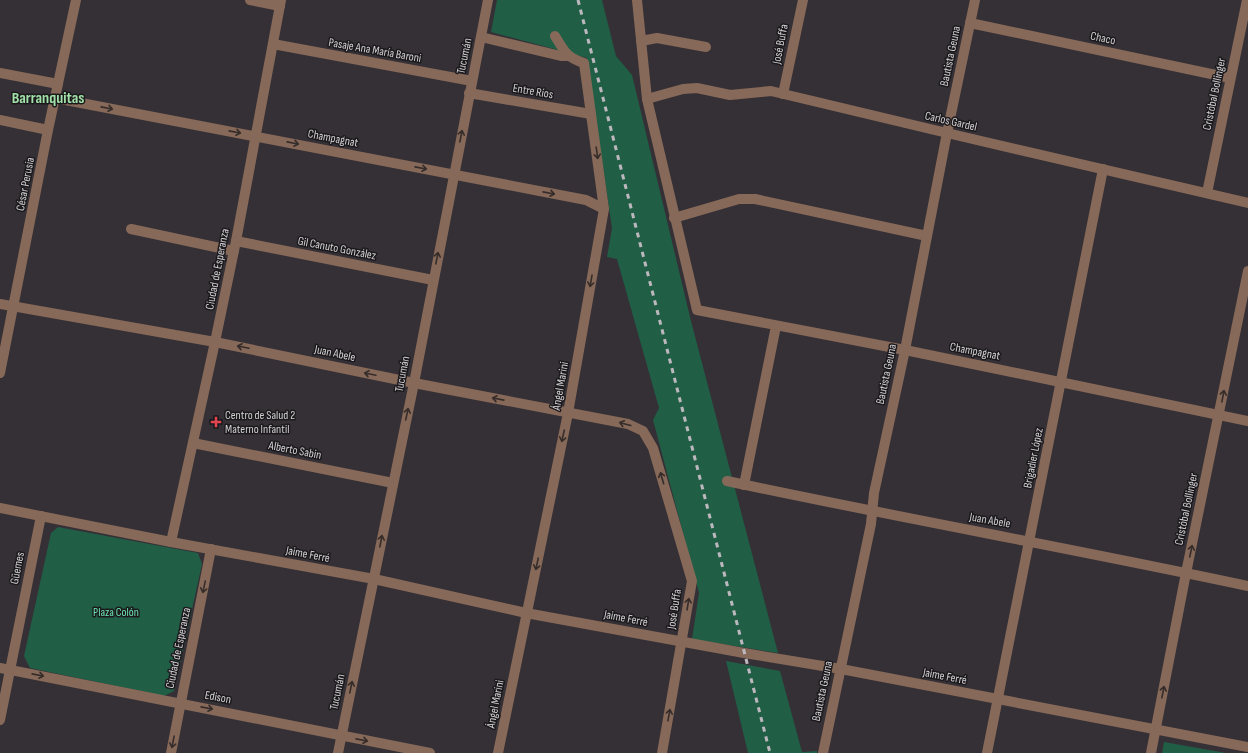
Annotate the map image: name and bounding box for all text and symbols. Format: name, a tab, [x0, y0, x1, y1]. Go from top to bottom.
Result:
street label: José Buffa	[769, 23, 792, 66]
street label: Bautista Geuna	[937, 24, 964, 87]
street label: Chaco	[1089, 29, 1117, 48]
street label: Pasaje Ana María Baroni	[327, 35, 422, 66]
street label: Tucumán	[453, 37, 476, 75]
street label: Cristóbal Bollinger	[1200, 56, 1230, 132]
street label: Entre Ríos	[511, 81, 554, 102]
district label: Barranquitas	[12, 89, 84, 108]
one-way arrow	[100, 104, 113, 112]
street label: Carlos Gardel	[923, 108, 978, 135]
street label: Champagnat	[306, 126, 360, 151]
one-way arrow	[228, 128, 241, 136]
one-way arrow	[457, 130, 465, 143]
one-way arrow	[287, 140, 300, 148]
one-way arrow	[593, 146, 600, 159]
street label: César Perusia	[13, 156, 38, 212]
one-way arrow	[414, 165, 427, 173]
one-way arrow	[542, 189, 555, 197]
street label: Ciudad de Esperanza	[202, 227, 233, 311]
street label: Gil Canuto González	[296, 234, 378, 264]
one-way arrow	[434, 252, 442, 265]
one-way arrow	[587, 274, 595, 287]
street label: Champagnat	[948, 339, 1002, 364]
street label: Juan Abele	[312, 342, 357, 365]
street label: Bautista Geuna	[873, 342, 900, 405]
one-way arrow	[237, 343, 250, 351]
street label: Tucumán	[392, 355, 413, 393]
street label: Ángel Marini	[549, 361, 572, 413]
one-way arrow	[364, 369, 377, 377]
one-way arrow	[1219, 390, 1227, 403]
one-way arrow	[491, 395, 504, 403]
one-way arrow	[404, 407, 412, 420]
place label: Centro de Salud 2 Materno Infantil	[225, 408, 295, 437]
marker: Centro de Salud 2 Materno Infantil	[210, 416, 222, 428]
one-way arrow	[619, 420, 632, 427]
street label: Brigadier López	[1020, 426, 1047, 490]
one-way arrow	[559, 430, 567, 443]
street label: Alberto Sabin	[266, 438, 323, 463]
street label: Cristóbal Bollinger	[1172, 471, 1202, 547]
one-way arrow	[658, 472, 665, 485]
street label: Juan Abele	[967, 509, 1012, 531]
one-way arrow	[378, 535, 386, 548]
street label: Jaime Ferré	[284, 543, 331, 566]
one-way arrow	[1187, 545, 1195, 558]
street label: Güemes	[7, 551, 28, 586]
one-way arrow	[532, 557, 540, 570]
one-way arrow	[199, 580, 207, 593]
street label: José Buffa	[664, 588, 685, 631]
one-way arrow	[684, 597, 692, 610]
park label: Plaza Colón	[93, 605, 139, 620]
street label: Ciudad de Esperanza	[163, 606, 194, 690]
street label: Jaime Ferré	[602, 607, 649, 630]
street label: Bautista Geuna	[809, 659, 836, 722]
street label: Jaime Ferré	[921, 665, 968, 688]
one-way arrow	[31, 672, 44, 680]
street label: Tucumán	[326, 673, 349, 711]
street label: Ángel Marini	[483, 679, 508, 731]
one-way arrow	[348, 681, 356, 694]
one-way arrow	[1159, 686, 1167, 699]
street label: Edison	[203, 688, 232, 707]
one-way arrow	[200, 705, 213, 713]
one-way arrow	[665, 708, 673, 721]
one-way arrow	[168, 735, 176, 748]
one-way arrow	[355, 736, 368, 744]

